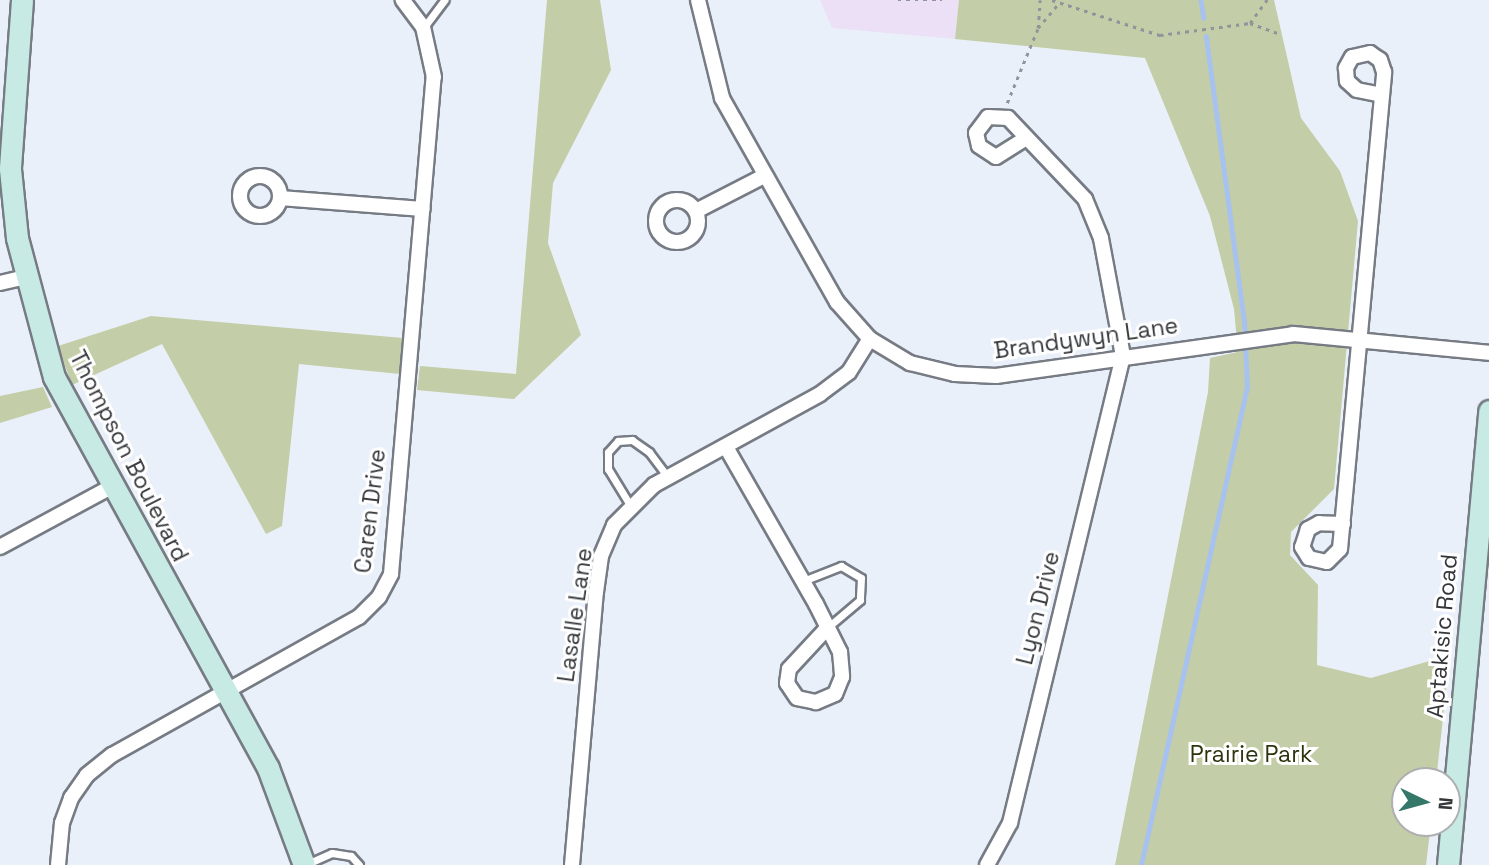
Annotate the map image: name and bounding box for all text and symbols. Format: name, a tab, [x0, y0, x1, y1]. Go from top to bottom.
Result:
street label: Brandywyn Lane	[992, 311, 1180, 365]
street label: Thompson Boulevard	[64, 346, 194, 566]
street label: Caren Drive	[349, 447, 391, 575]
street label: Lasalle Lane	[552, 546, 598, 684]
street label: Lyon Drive	[1011, 548, 1065, 668]
street label: Aptakisic Road	[1421, 553, 1463, 719]
park label: Prairie Park	[1190, 740, 1312, 768]
north arrow	[1391, 767, 1461, 837]
text: N	[1432, 796, 1458, 811]

